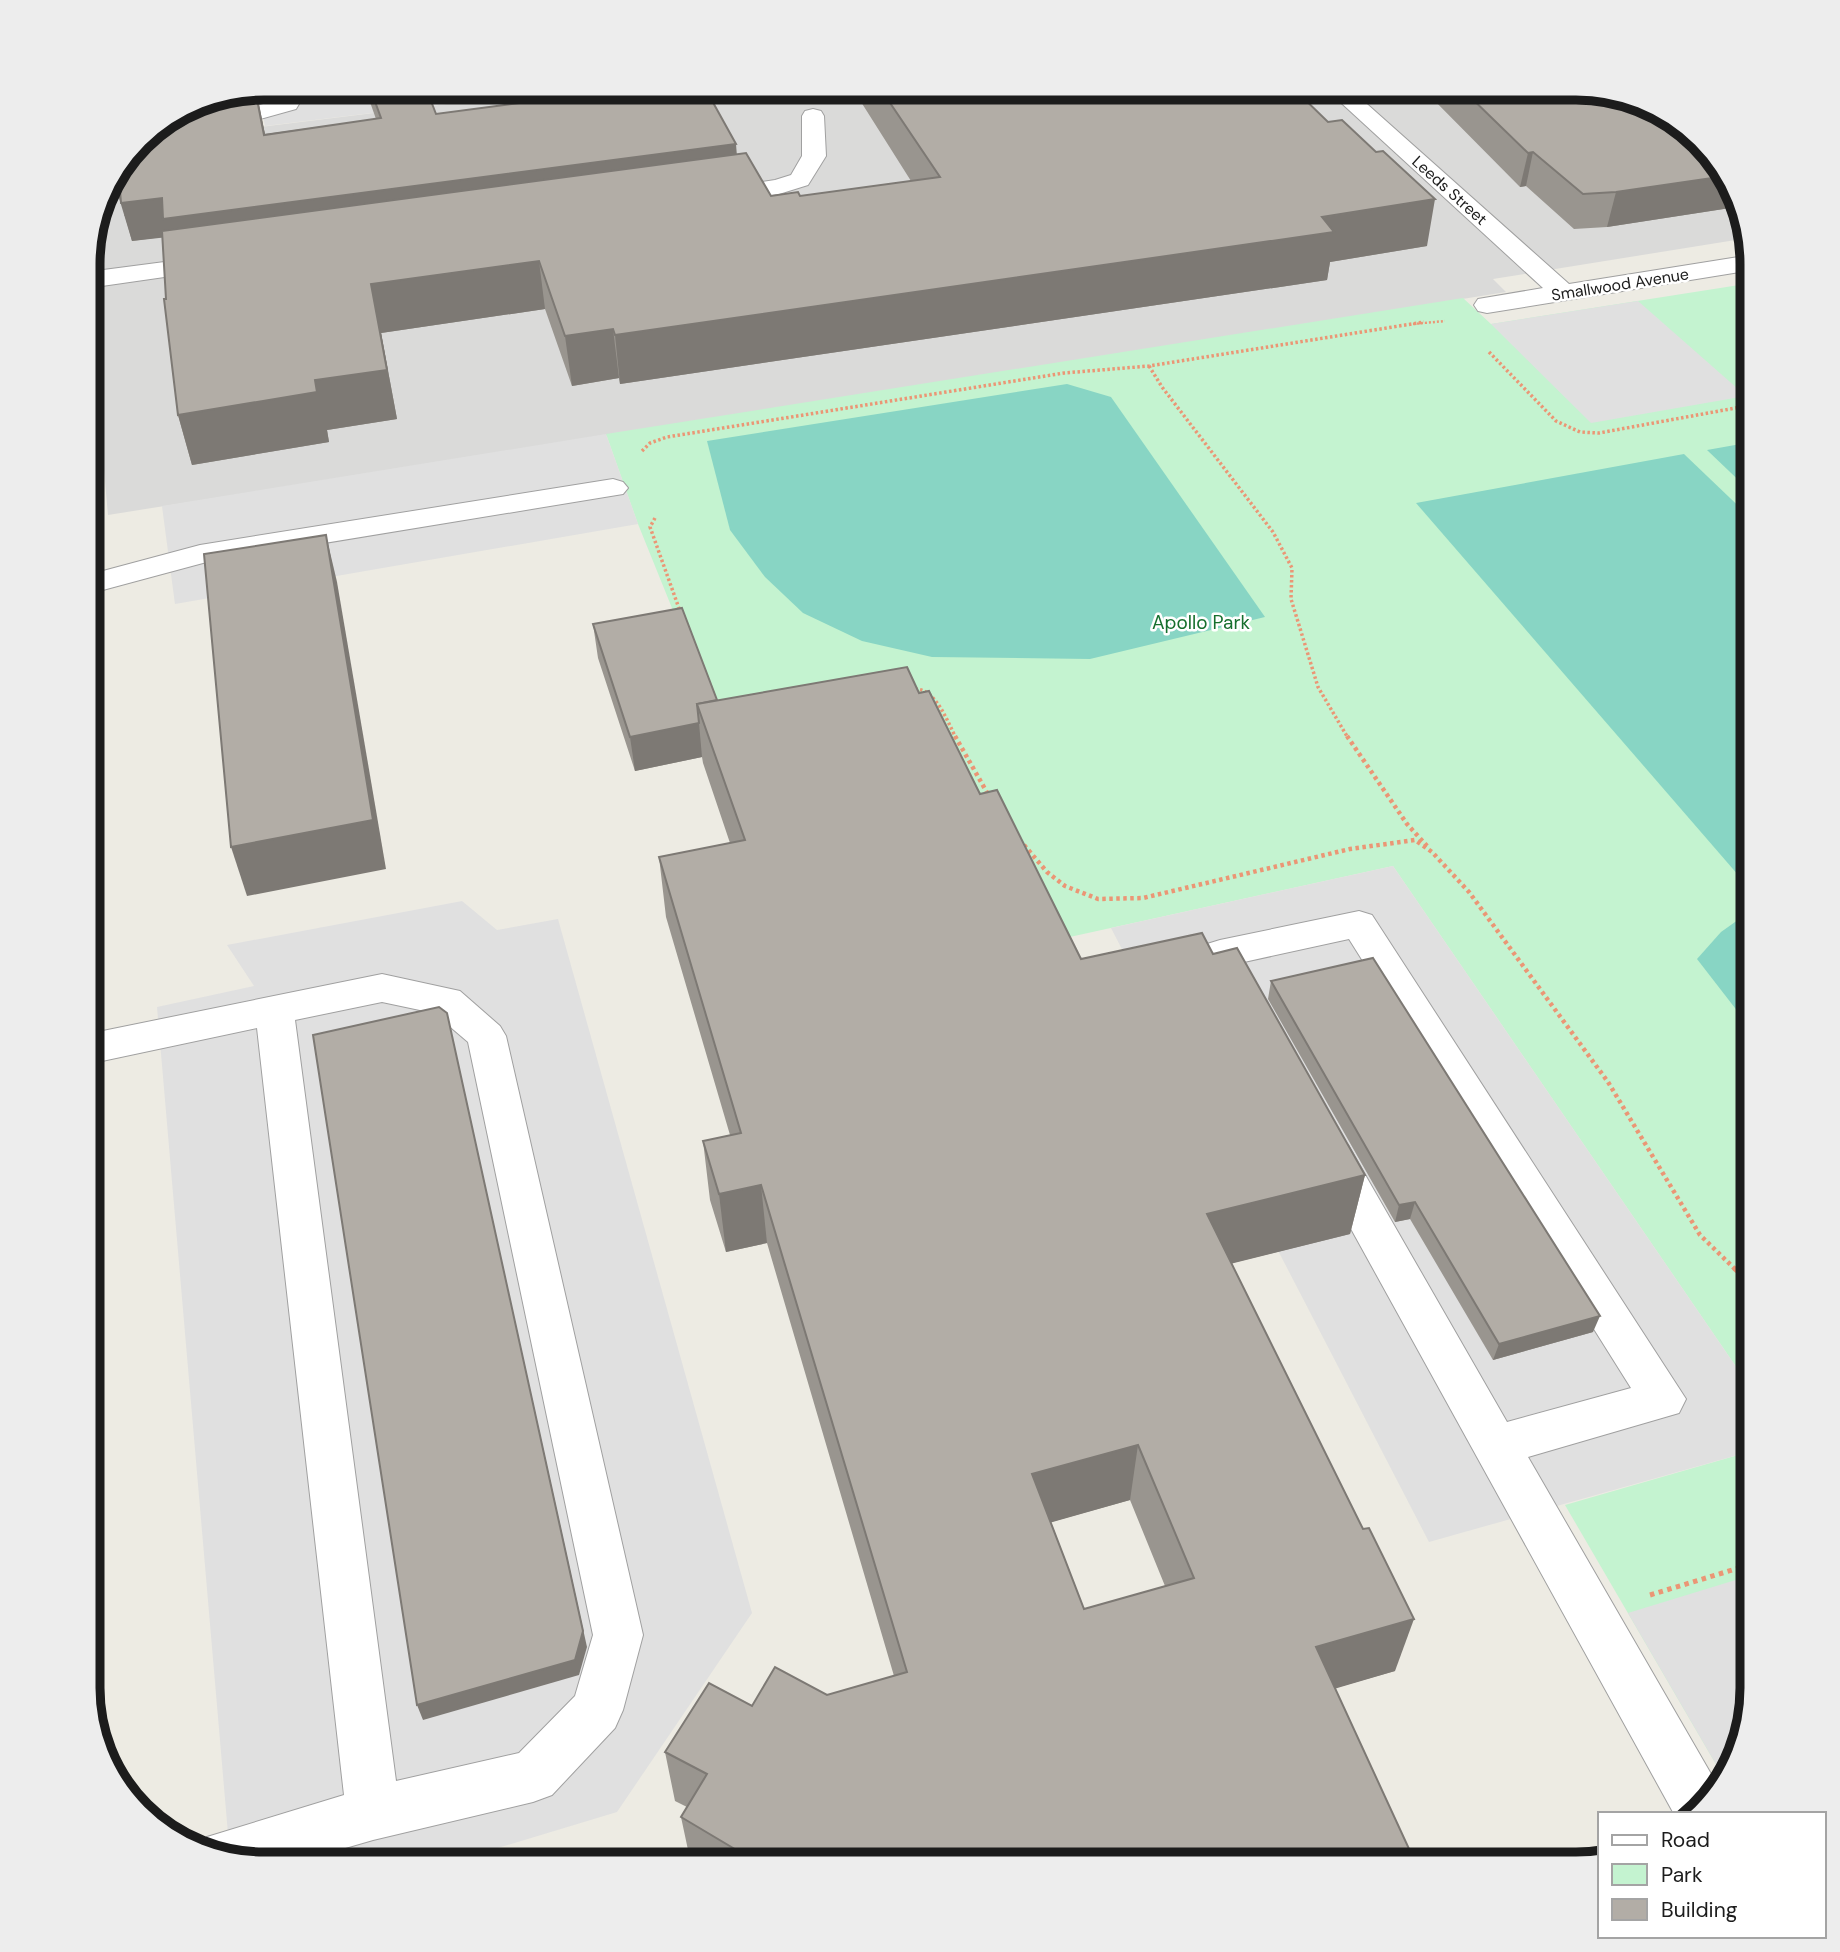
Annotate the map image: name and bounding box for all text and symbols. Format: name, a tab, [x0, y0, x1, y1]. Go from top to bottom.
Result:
street label: Leeds Street	[1408, 151, 1492, 230]
street label: Smallwood Avenue	[1550, 263, 1690, 306]
park label: Apollo Park	[1152, 610, 1250, 635]
legend	[1598, 1812, 1826, 1938]
text: Road	[1661, 1826, 1710, 1854]
text: Park	[1661, 1861, 1703, 1889]
text: Building	[1661, 1896, 1738, 1924]

